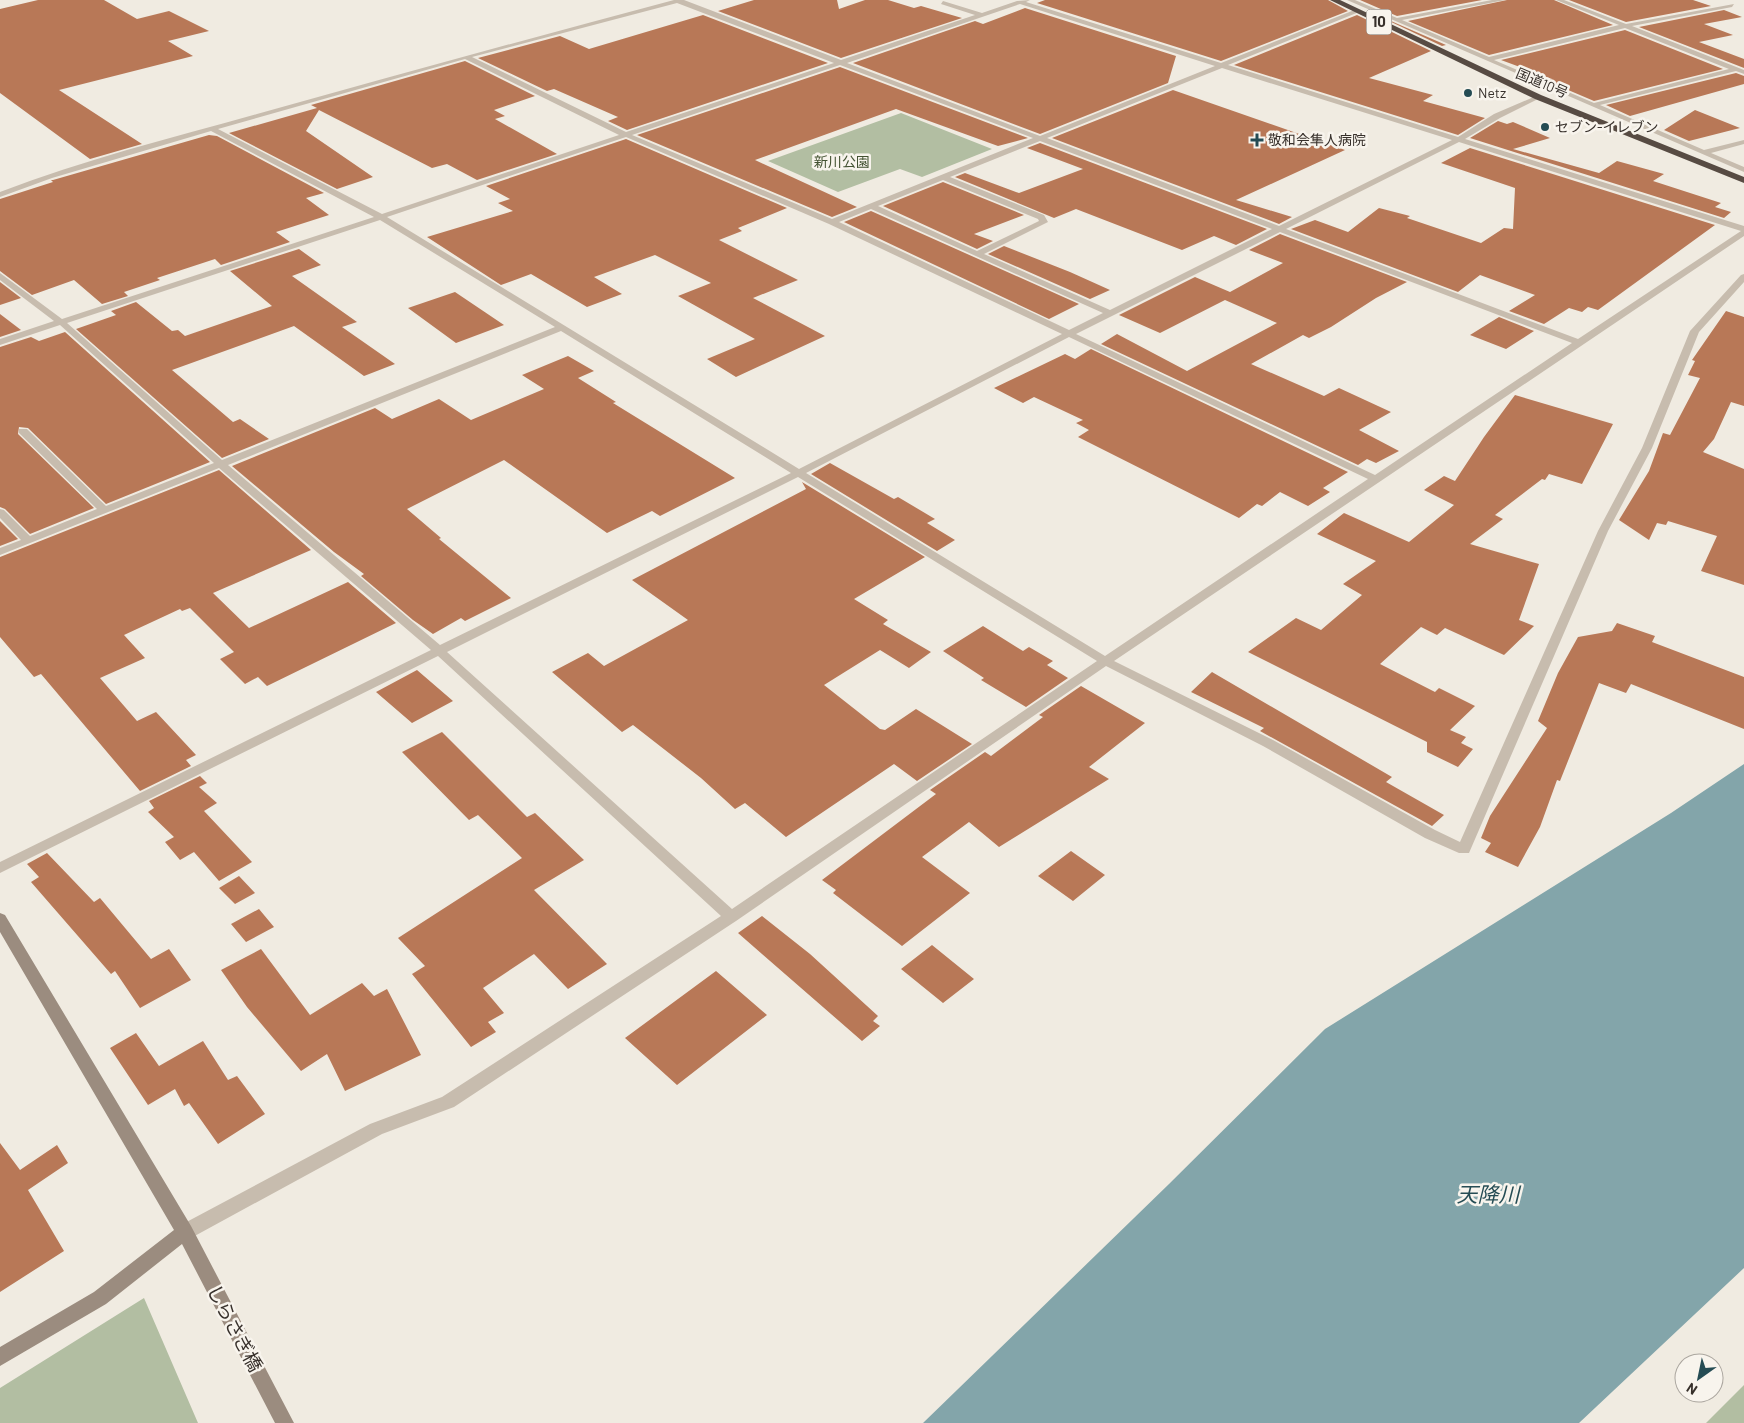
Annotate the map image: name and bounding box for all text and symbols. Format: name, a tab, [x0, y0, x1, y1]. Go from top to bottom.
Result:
road number: 10	[1366, 10, 1392, 34]
street label: 国道10号	[1514, 64, 1571, 101]
place label: Netz	[1478, 84, 1506, 101]
marker: Netz	[1462, 87, 1474, 99]
place label: セブン-イレブン	[1555, 118, 1659, 135]
marker: セブン-イレブン	[1539, 121, 1551, 133]
place label: 敬和会隼人病院	[1268, 131, 1366, 148]
marker: 敬和会隼人病院	[1250, 133, 1264, 147]
park label: 新川公園	[814, 153, 870, 170]
water label: 天降川	[1457, 1181, 1521, 1206]
street label: しらさぎ橋	[203, 1280, 268, 1375]
north arrow	[1674, 1353, 1724, 1403]
text: N	[1683, 1380, 1700, 1399]

